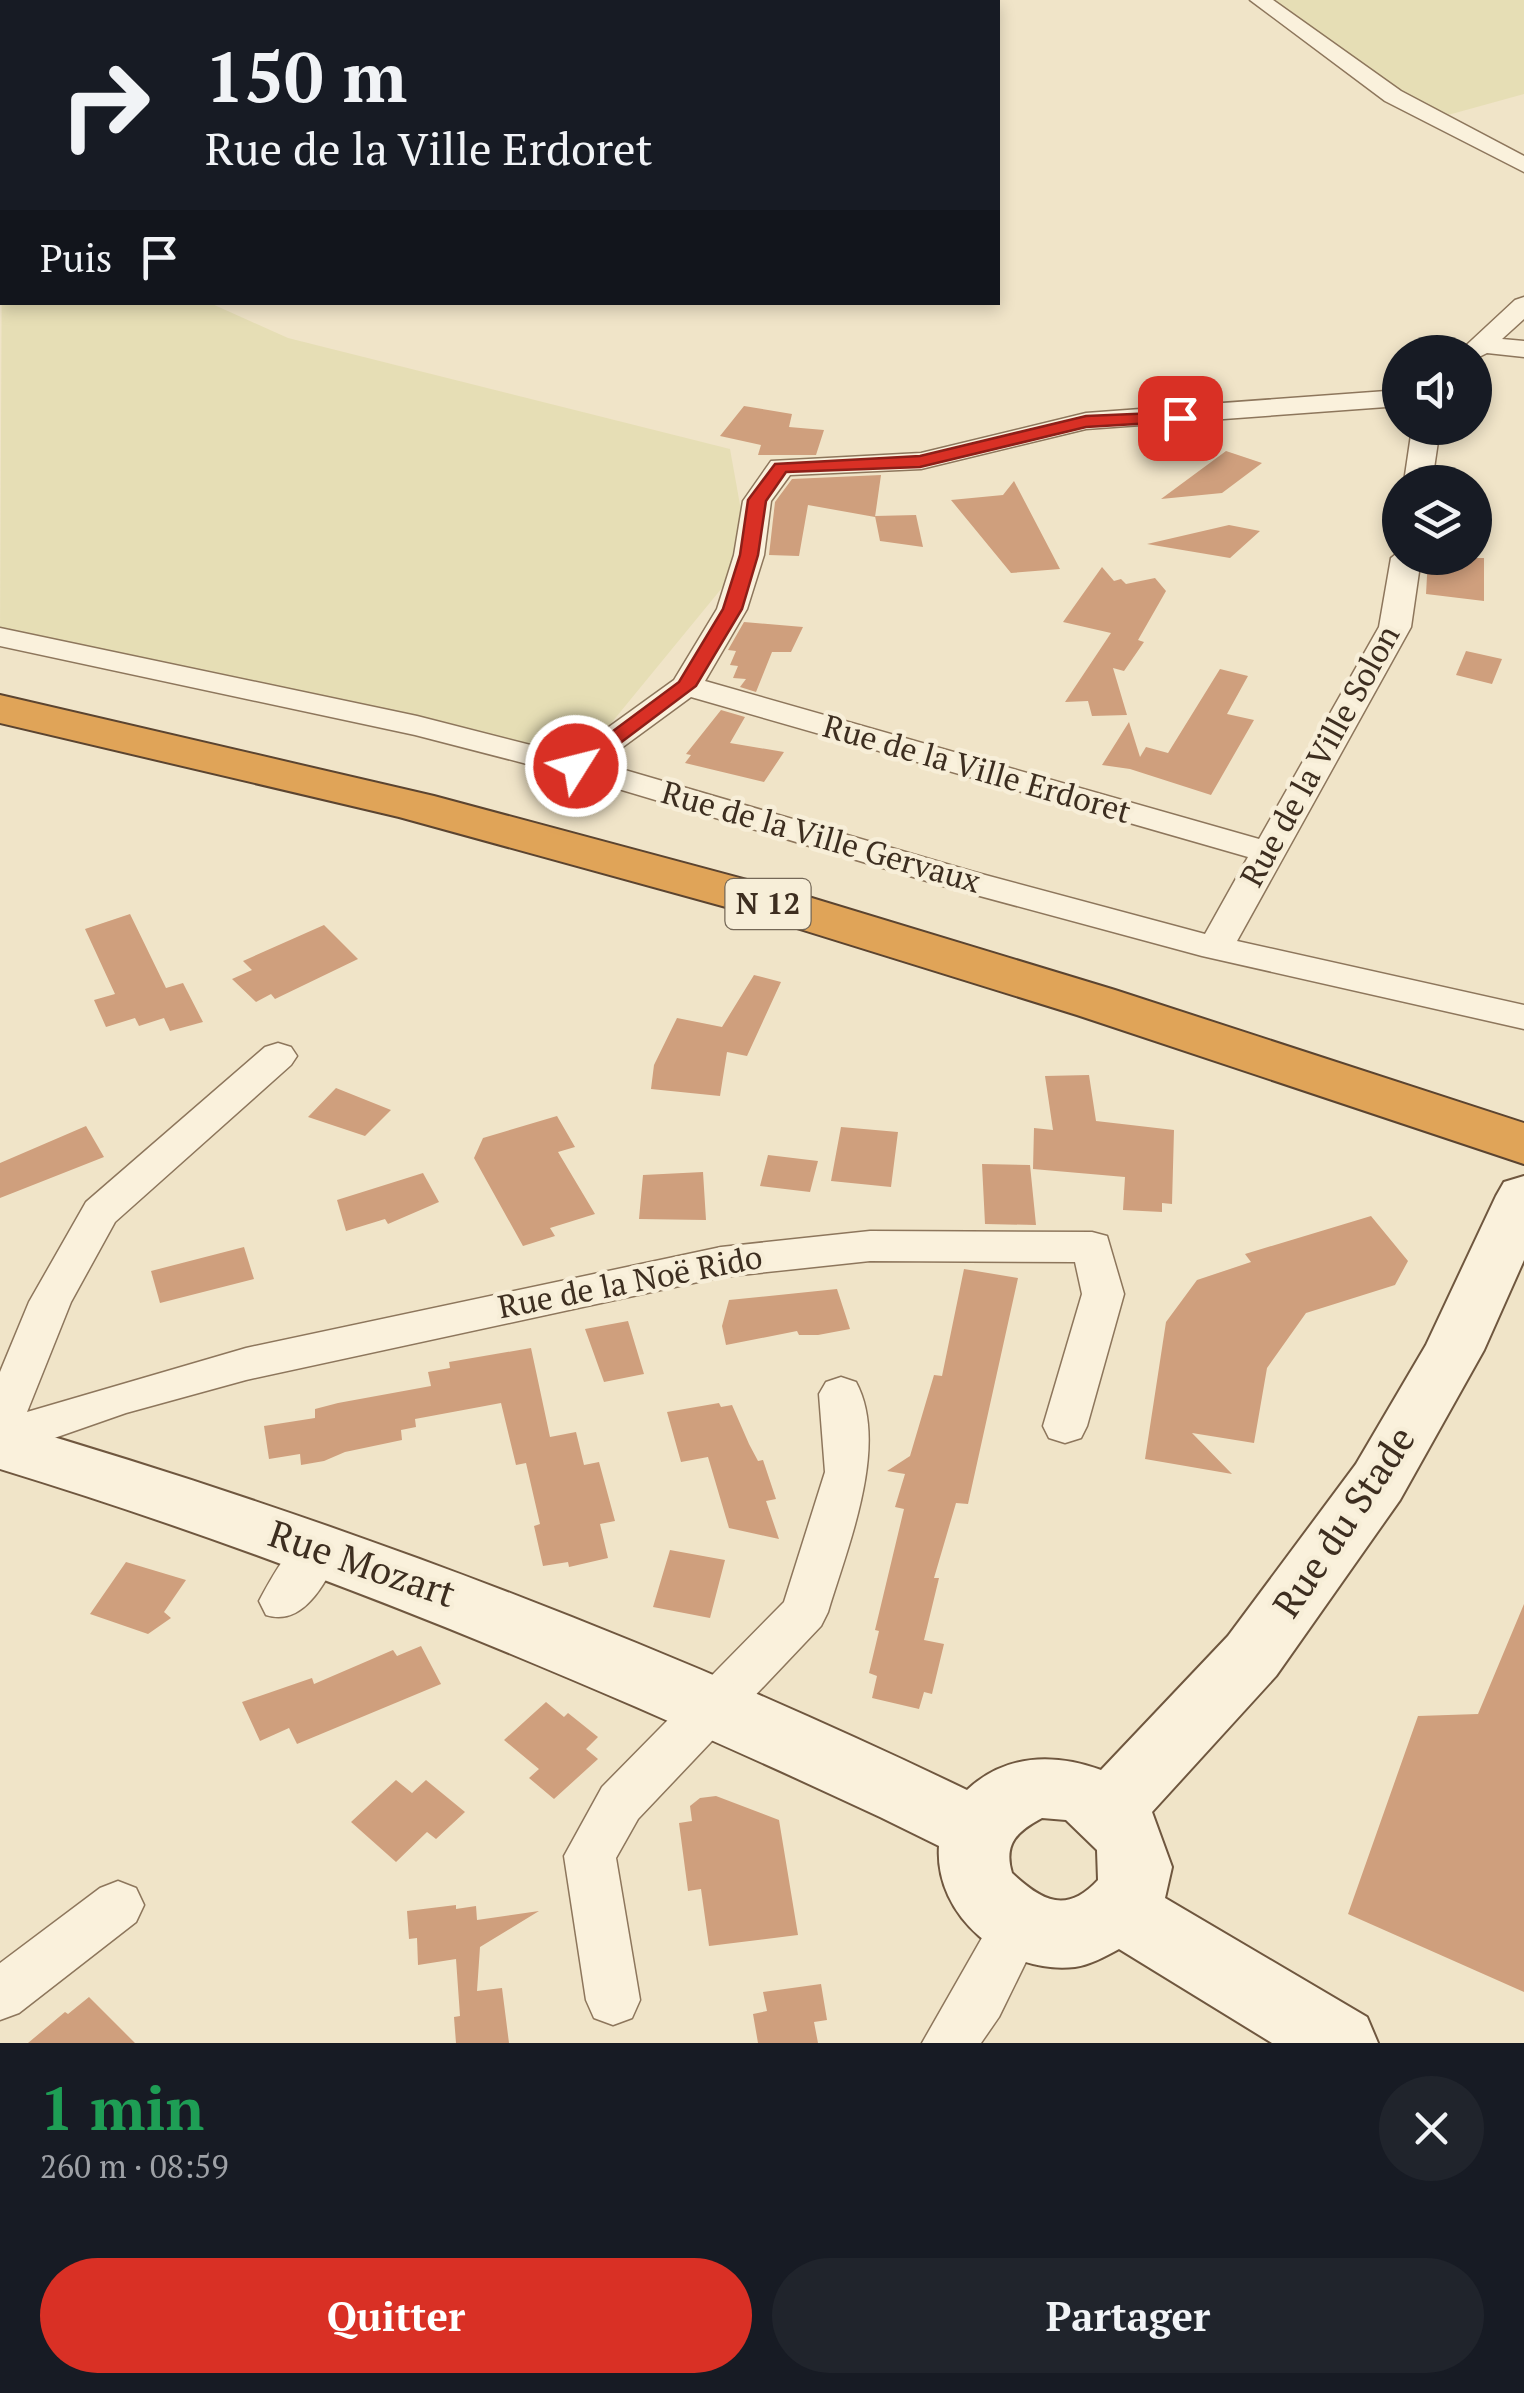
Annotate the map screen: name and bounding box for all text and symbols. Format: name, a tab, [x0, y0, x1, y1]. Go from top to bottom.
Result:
text: 150 m	[205, 29, 407, 122]
icon: right	[40, 40, 170, 170]
text: Rue de la Ville Erdoret	[205, 118, 652, 178]
icon: arrive	[132, 230, 187, 285]
text: Puis	[40, 233, 112, 283]
map controls	[1382, 335, 1492, 575]
button: sound	[1382, 335, 1492, 445]
pin	[1138, 376, 1223, 461]
icon: arrive	[1153, 391, 1208, 446]
button: layers	[1382, 465, 1492, 575]
street label: Rue de la Ville Solon	[1230, 617, 1408, 894]
street label: Rue de la Ville Erdoret	[819, 704, 1136, 832]
position arrow	[524, 714, 628, 818]
street label: Rue de la Ville Gervaux	[657, 770, 986, 902]
road number: N 12	[726, 879, 810, 929]
street label: Rue de la Noë Rido	[494, 1235, 765, 1327]
street label: Rue du Stade	[1261, 1416, 1426, 1627]
street label: Rue Mozart	[262, 1508, 462, 1618]
text: 1 min	[40, 2068, 204, 2147]
button: close	[1379, 2076, 1484, 2181]
text: 260 m · 08:59	[40, 2145, 228, 2187]
button: Quitter	[40, 2258, 752, 2373]
button: Partager	[772, 2258, 1484, 2373]

